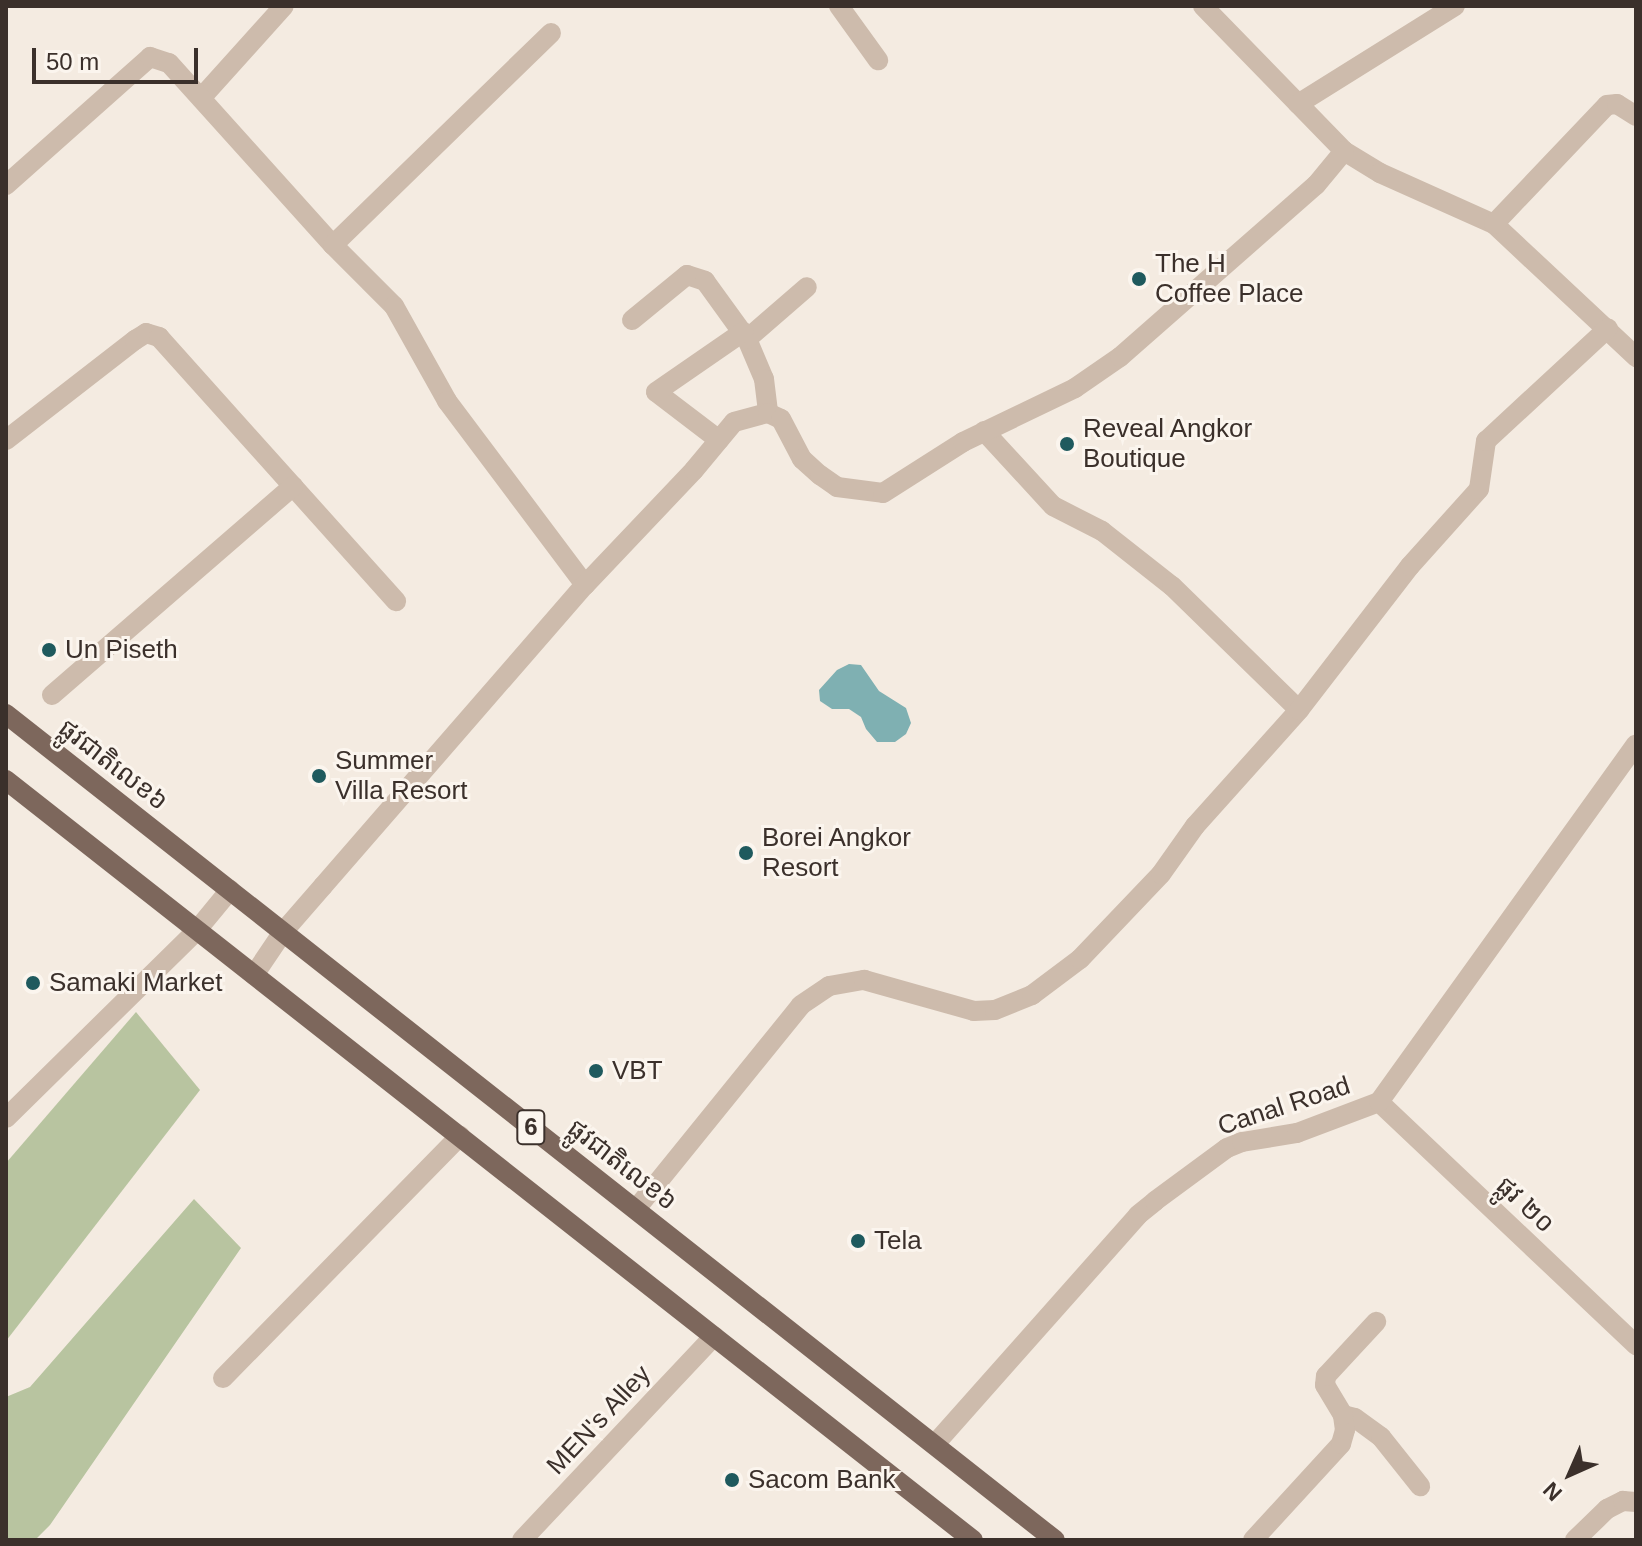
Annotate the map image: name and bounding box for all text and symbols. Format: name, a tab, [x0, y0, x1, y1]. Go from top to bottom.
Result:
scale bar	[36, 32, 202, 82]
text: 50 m	[46, 48, 99, 75]
place label: The H Coffee Place	[1155, 248, 1303, 310]
marker: The H Coffee Place	[1130, 270, 1148, 288]
place label: Reveal Angkor Boutique	[1083, 413, 1254, 474]
marker: Reveal Angkor Boutique	[1058, 435, 1076, 453]
place label: Un Piseth	[65, 634, 178, 666]
marker: Un Piseth	[40, 641, 58, 659]
street label: ផ្លូវជាតិលេខ៦	[52, 713, 174, 817]
place label: Summer Villa Resort	[335, 745, 467, 806]
marker: Summer Villa Resort	[310, 767, 328, 785]
place label: Borei Angkor Resort	[762, 822, 912, 884]
marker: Borei Angkor Resort	[737, 844, 755, 862]
place label: Samaki Market	[49, 967, 222, 999]
marker: Samaki Market	[24, 974, 42, 992]
place label: VBT	[612, 1055, 663, 1087]
marker: VBT	[587, 1062, 605, 1080]
street label: Canal Road	[1214, 1070, 1354, 1142]
road number: 6	[515, 1107, 547, 1147]
street label: ផ្លូវជាតិលេខ៦	[561, 1113, 683, 1217]
street label: ផ្លូវ ២០	[1489, 1170, 1561, 1240]
place label: Tela	[874, 1225, 922, 1257]
marker: Tela	[849, 1232, 867, 1250]
street label: MEN's Alley	[540, 1358, 658, 1482]
north arrow	[1530, 1434, 1610, 1514]
place label: Sacom Bank	[748, 1464, 895, 1496]
marker: Sacom Bank	[723, 1471, 741, 1489]
text: N	[1538, 1477, 1567, 1506]

